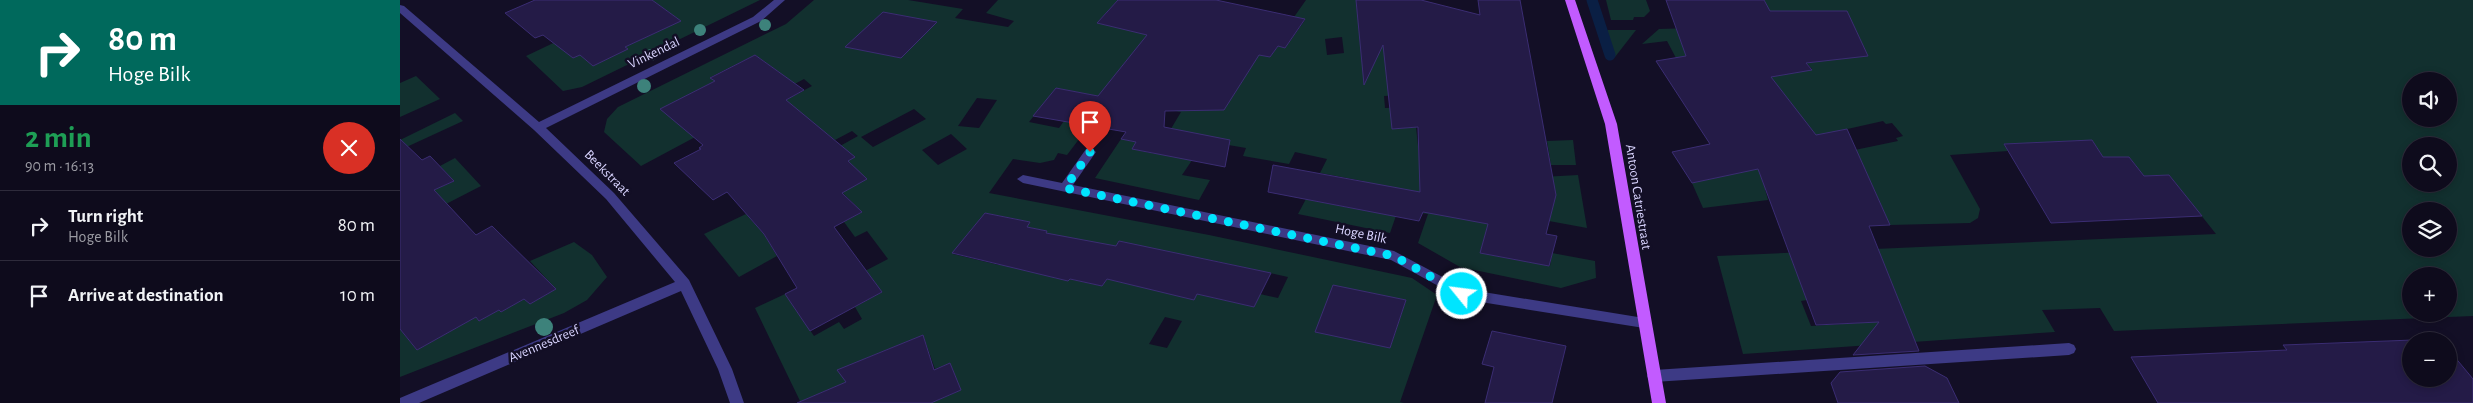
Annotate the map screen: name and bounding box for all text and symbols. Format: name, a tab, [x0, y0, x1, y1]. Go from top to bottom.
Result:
icon: right	[25, 20, 90, 85]
text: 80 m	[108, 22, 177, 57]
street label: Vinkendal	[626, 35, 682, 71]
text: Hoge Bilk	[108, 63, 191, 85]
map controls	[2402, 72, 2457, 387]
button: sound	[2402, 72, 2457, 127]
pin	[1069, 101, 1111, 152]
icon: arrive	[1076, 108, 1104, 136]
button: close	[323, 122, 375, 174]
text: 2 min	[25, 123, 92, 153]
button: search	[2402, 137, 2457, 192]
street label: Antoon Catriestraat	[1623, 143, 1653, 251]
street label: Beekstraat	[582, 148, 633, 199]
text: 90 m · 16:13	[25, 158, 94, 174]
button: layers	[2402, 202, 2457, 257]
text: Turn right	[68, 207, 143, 226]
icon: right	[25, 212, 53, 240]
text: 80 m	[338, 216, 375, 235]
street label: Hoge Bilk	[1334, 222, 1389, 246]
text: Hoge Bilk	[68, 229, 128, 245]
position arrow	[1435, 267, 1487, 319]
button: +	[2402, 267, 2457, 322]
icon: arrive	[25, 282, 53, 310]
text: Arrive at destination	[68, 286, 224, 305]
text: 10 m	[340, 286, 375, 305]
street label: Avennesdreef	[507, 323, 582, 365]
button: −	[2402, 332, 2457, 387]

